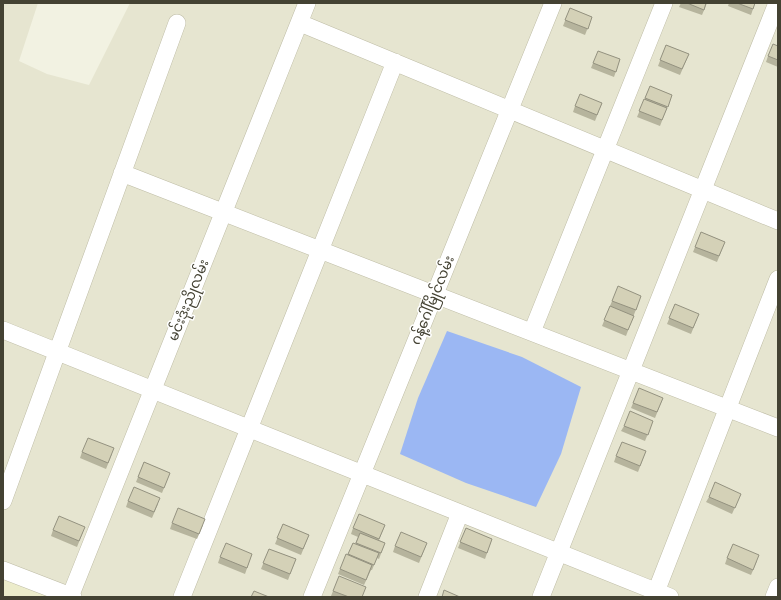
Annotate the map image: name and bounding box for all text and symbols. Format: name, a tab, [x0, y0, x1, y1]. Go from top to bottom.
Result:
street label: ဂန့်ဂေါ်မြိုင်လမ်း	[405, 252, 461, 348]
street label: မင်းဒုံးညိုလမ်း	[163, 256, 215, 345]

